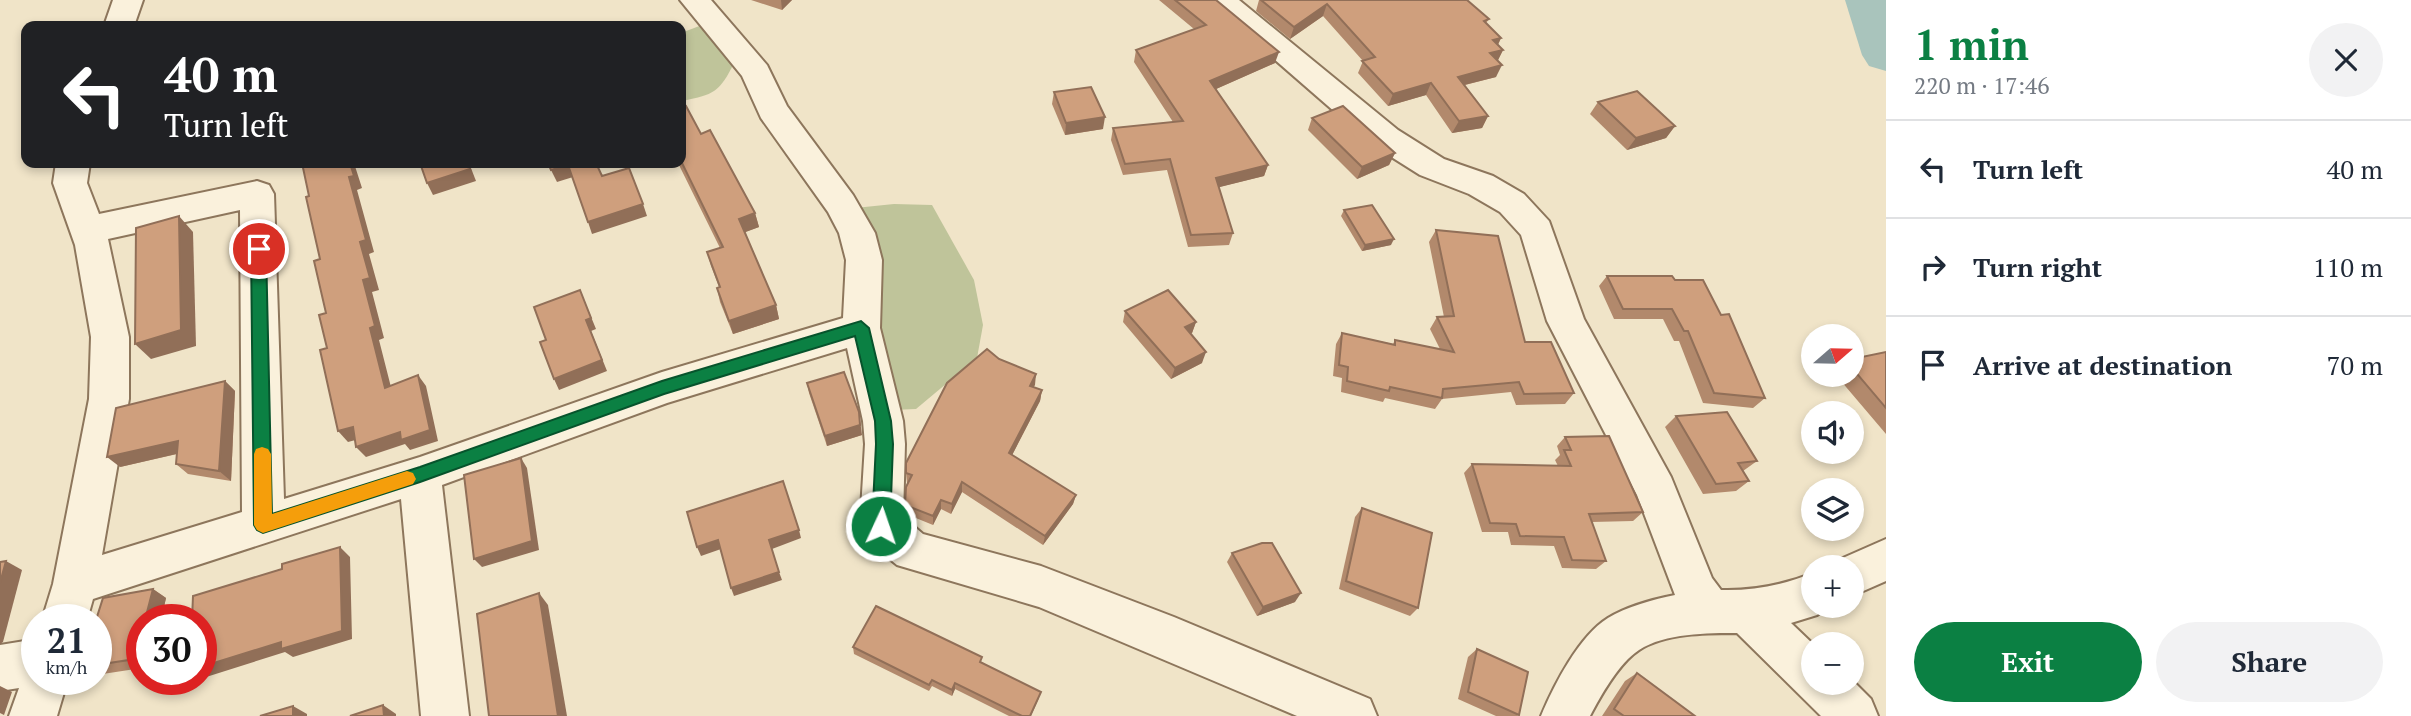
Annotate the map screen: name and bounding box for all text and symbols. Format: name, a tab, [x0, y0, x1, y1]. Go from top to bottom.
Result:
text: 1 min	[1914, 16, 2029, 72]
button: close	[2309, 23, 2383, 97]
text: 40 m	[164, 41, 278, 106]
icon: left	[49, 49, 140, 140]
text: 220 m · 17:46	[1914, 70, 2049, 101]
text: Turn left	[164, 104, 288, 146]
icon: left	[1914, 150, 1952, 188]
text: Turn left	[1973, 152, 2083, 186]
text: 40 m	[2327, 152, 2383, 186]
pin	[229, 219, 289, 279]
icon: arrive	[240, 230, 278, 268]
icon: right	[1914, 248, 1952, 286]
text: Turn right	[1973, 250, 2102, 284]
text: 110 m	[2313, 250, 2383, 284]
north arrow	[1801, 324, 1864, 387]
map controls	[1801, 324, 1864, 695]
icon: arrive	[1914, 346, 1952, 384]
text: Arrive at destination	[1973, 348, 2232, 382]
text: 70 m	[2327, 348, 2383, 382]
button: sound	[1801, 401, 1864, 464]
button: layers	[1801, 478, 1864, 541]
position arrow	[844, 489, 918, 563]
button: +	[1801, 555, 1864, 618]
speed limit sign: 30	[126, 604, 217, 695]
text: 21	[47, 617, 86, 663]
button: Exit	[1914, 622, 2142, 702]
button: Share	[2156, 622, 2383, 702]
button: −	[1801, 632, 1864, 695]
text: km/h	[46, 655, 87, 679]

